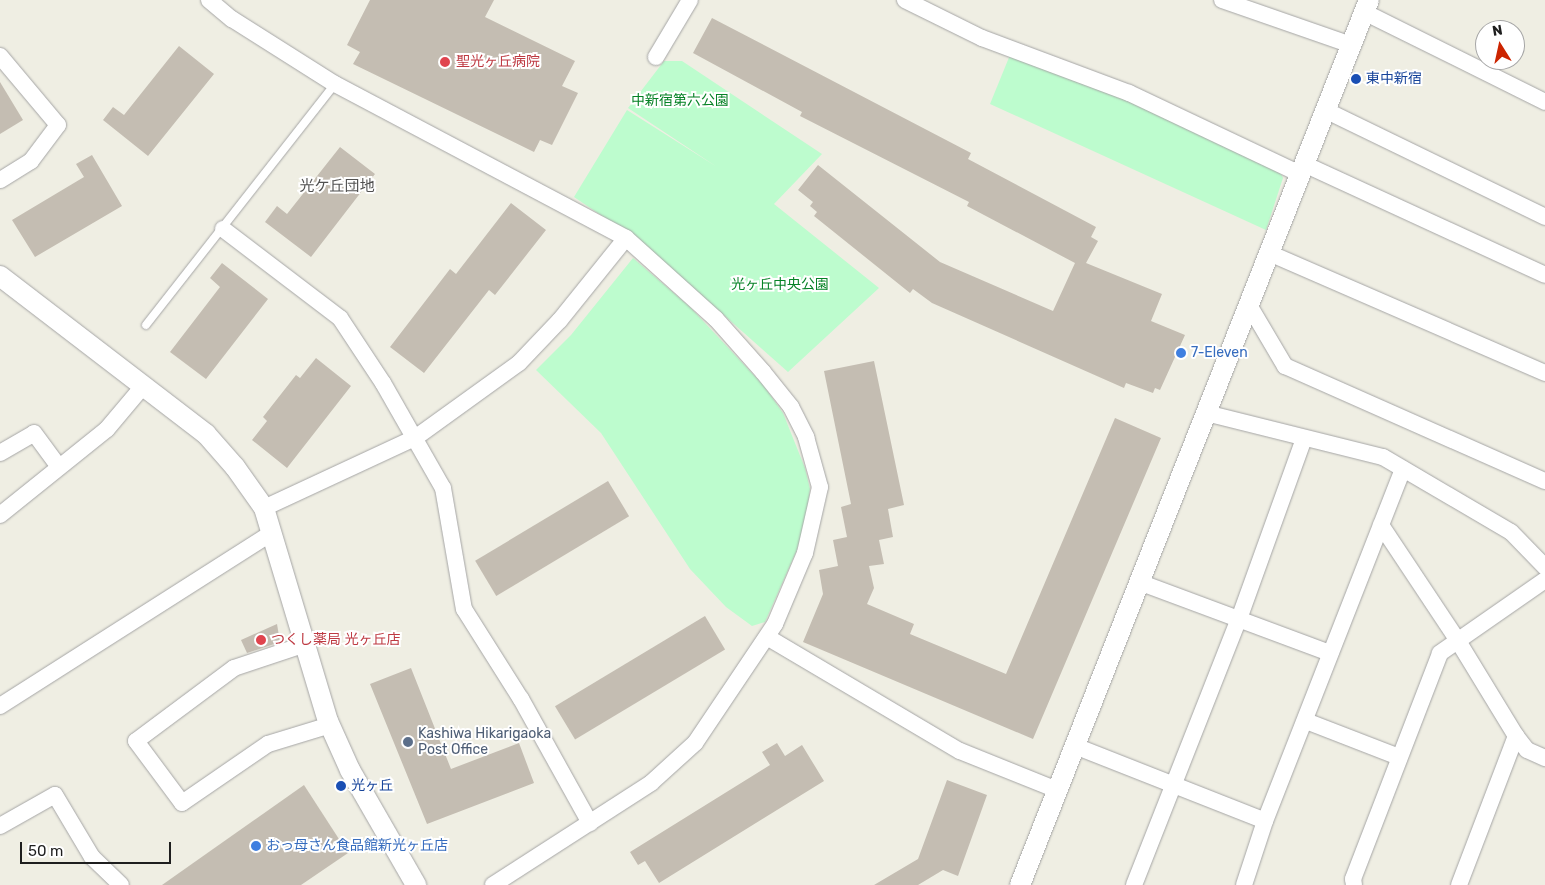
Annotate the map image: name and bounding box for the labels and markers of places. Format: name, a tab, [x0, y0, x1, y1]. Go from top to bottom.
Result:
place label: 聖光ヶ丘病院	[456, 54, 540, 70]
marker: 聖光ヶ丘病院	[438, 55, 452, 69]
place label: 東中新宿	[1366, 71, 1422, 87]
marker: 東中新宿	[1350, 73, 1362, 85]
place label: 7-Eleven	[1191, 345, 1248, 361]
marker: 7-Eleven	[1175, 347, 1187, 359]
place label: つくし薬局 光ヶ丘店	[271, 632, 400, 648]
marker: つくし薬局 光ヶ丘店	[255, 634, 267, 646]
place label: Kashiwa Hikarigaoka Post Office	[418, 726, 551, 759]
marker: Kashiwa Hikarigaoka Post Office	[402, 736, 414, 748]
place label: 光ヶ丘	[351, 778, 393, 794]
marker: 光ヶ丘	[335, 780, 347, 792]
place label: おっ母さん食品館新光ヶ丘店	[266, 838, 448, 854]
marker: おっ母さん食品館新光ヶ丘店	[250, 840, 262, 852]

